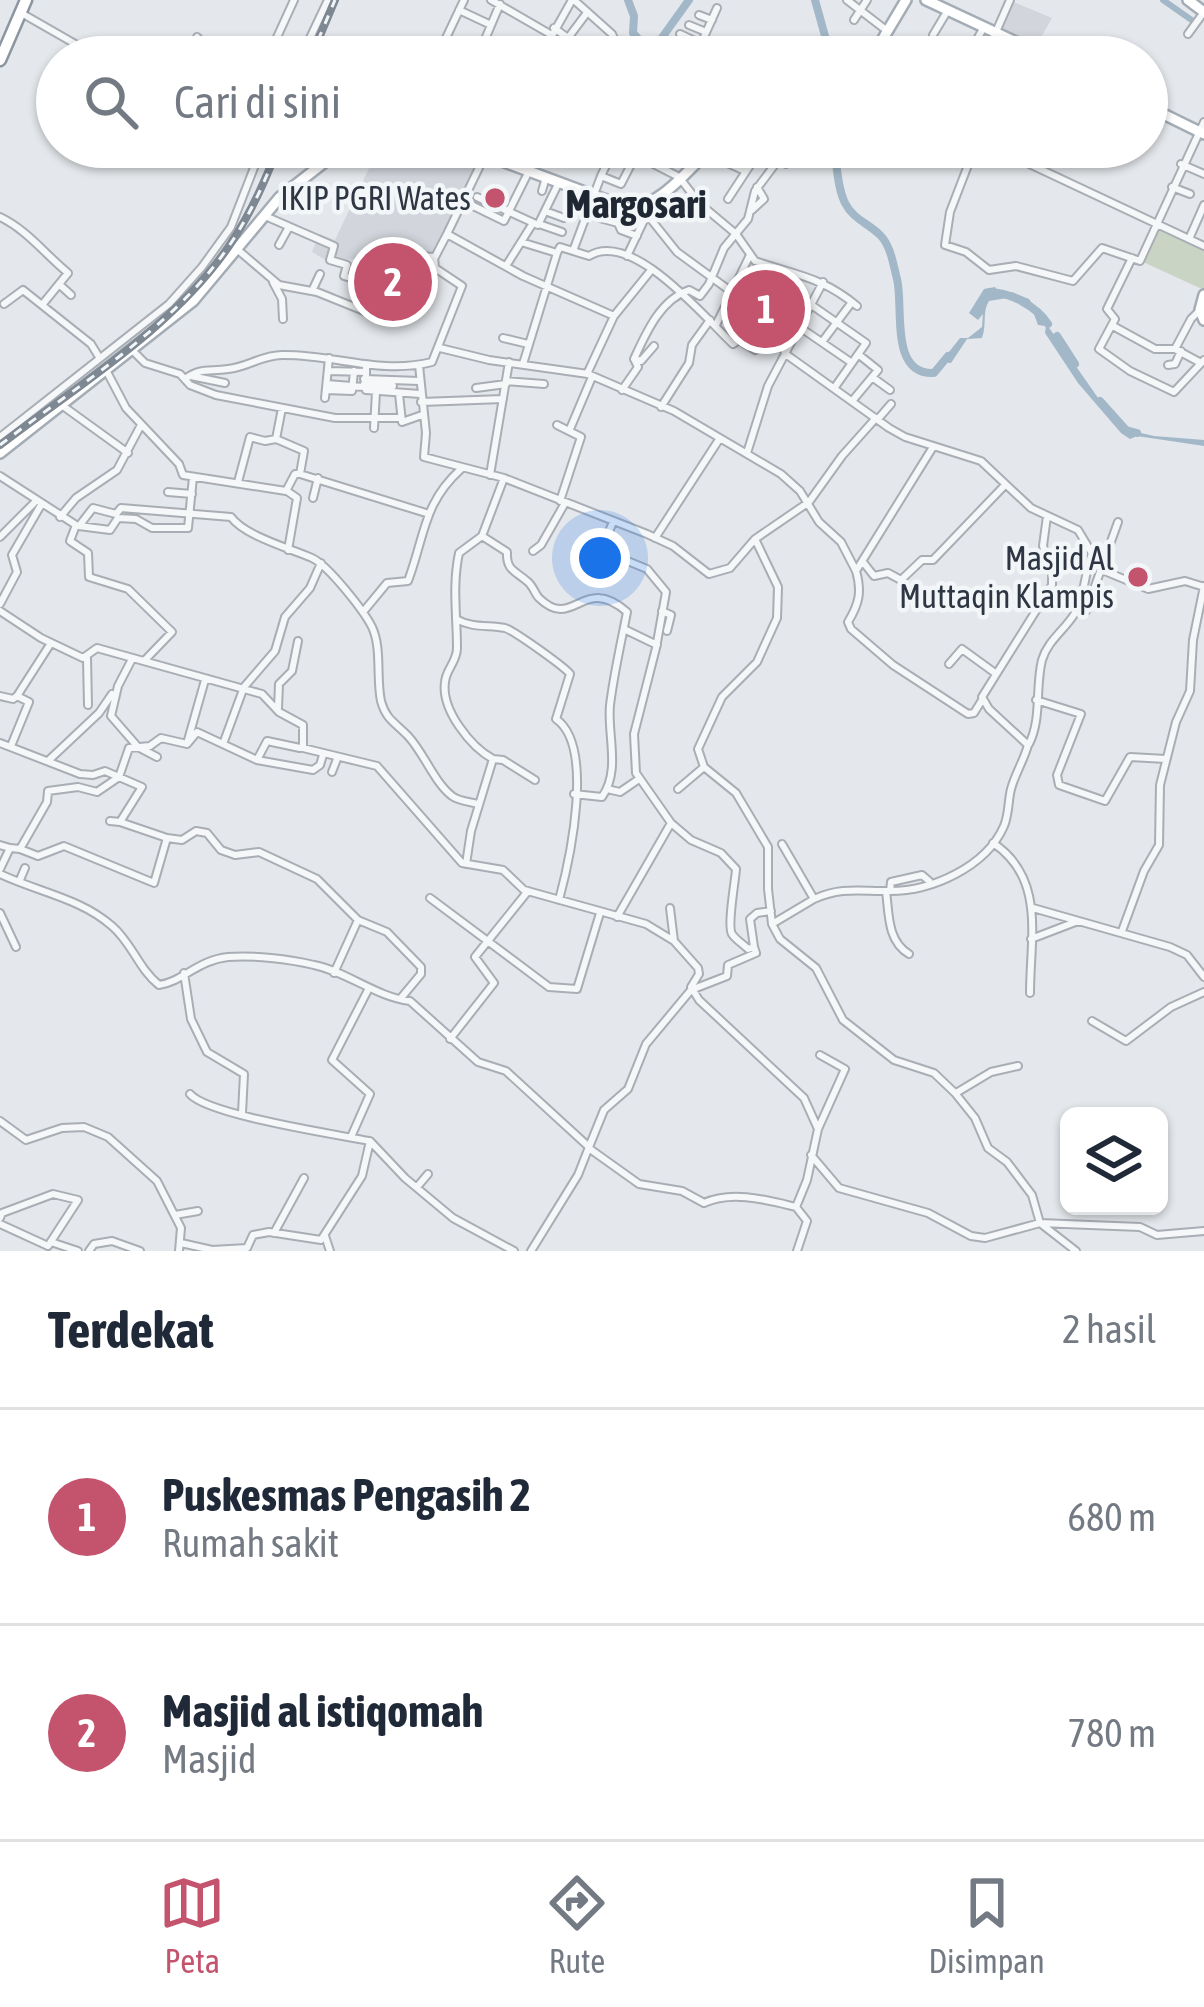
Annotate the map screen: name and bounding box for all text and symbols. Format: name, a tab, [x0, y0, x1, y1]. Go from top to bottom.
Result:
search box	[36, 36, 1168, 168]
icon: search	[78, 69, 144, 135]
text: Cari di sini	[174, 76, 341, 128]
place label: IKIP PGRI Wates	[280, 179, 471, 217]
district label: Margosari	[565, 182, 707, 226]
marker: IKIP PGRI Wates	[482, 185, 508, 211]
pin: 2	[354, 237, 432, 327]
pin: 1	[727, 264, 805, 354]
your location	[570, 528, 630, 588]
place label: Masjid Al Muttaqin Klampis	[899, 539, 1114, 615]
marker: Masjid Al Muttaqin Klampis	[1125, 564, 1151, 590]
map controls	[1060, 1107, 1168, 1215]
button: layers	[1060, 1107, 1168, 1215]
text: Terdekat	[48, 1300, 214, 1359]
text: 2 hasil	[1062, 1307, 1156, 1351]
text: Puskesmas Pengasih 2	[162, 1469, 531, 1521]
text: 1	[78, 1495, 96, 1539]
text: 680 m	[1068, 1495, 1156, 1539]
text: Rumah sakit	[162, 1521, 339, 1565]
text: Masjid al istiqomah	[162, 1685, 483, 1737]
text: 2	[78, 1711, 96, 1755]
text: 780 m	[1068, 1711, 1156, 1755]
text: Masjid	[162, 1737, 256, 1781]
tab: Peta	[159, 1870, 225, 1980]
tab: Rute	[544, 1870, 610, 1980]
tab: Disimpan	[929, 1870, 1045, 1980]

